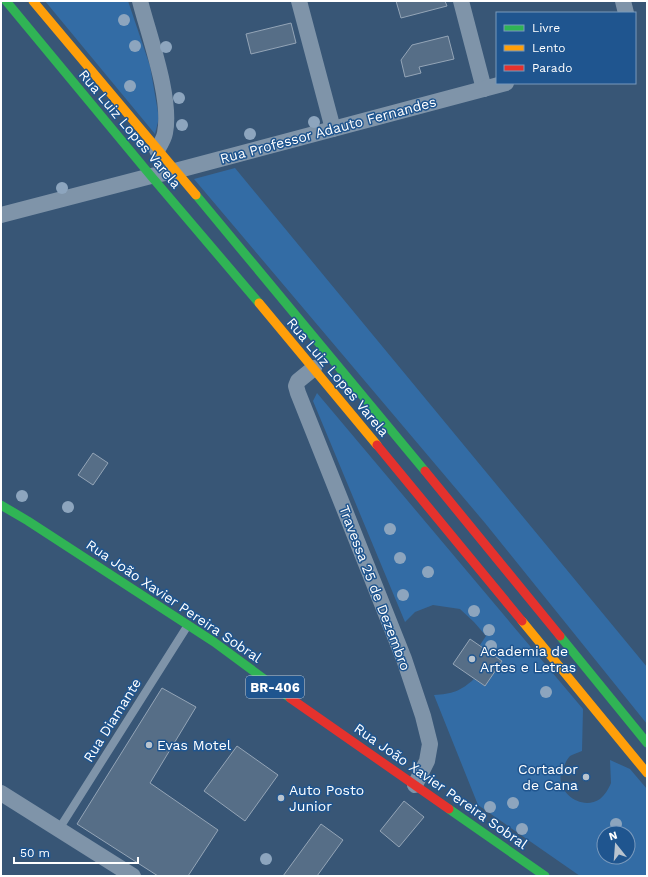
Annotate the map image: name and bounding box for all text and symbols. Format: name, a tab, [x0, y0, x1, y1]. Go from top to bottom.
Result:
legend	[496, 12, 636, 84]
text: Livre	[532, 21, 560, 35]
text: Lento	[532, 41, 566, 55]
text: Parado	[532, 61, 572, 75]
street label: Rua Luiz Lopes Varela	[76, 66, 184, 192]
street label: Rua Professor Adauto Fernandes	[218, 93, 438, 167]
street label: Rua Luiz Lopes Varela	[284, 314, 392, 440]
street label: Travessa 25 de Dezembro	[336, 503, 414, 673]
street label: Rua João Xavier Pereira Sobral	[83, 536, 265, 666]
place label: Academia de Artes e Letras	[480, 643, 576, 675]
marker: Academia de Artes e Letras	[467, 654, 477, 664]
street label: Rua Diamante	[80, 675, 144, 765]
road number: BR-406	[246, 676, 304, 698]
street label: Rua João Xavier Pereira Sobral	[351, 720, 531, 853]
place label: Evas Motel	[157, 737, 232, 753]
marker: Evas Motel	[144, 740, 154, 750]
place label: Cortador de Cana	[518, 761, 578, 793]
marker: Cortador de Cana	[581, 772, 591, 782]
place label: Auto Posto Junior	[289, 782, 364, 814]
marker: Auto Posto Junior	[276, 793, 286, 803]
north arrow	[596, 825, 636, 865]
text: N	[607, 829, 619, 843]
scale bar	[14, 839, 138, 865]
text: 50 m	[20, 846, 50, 860]

